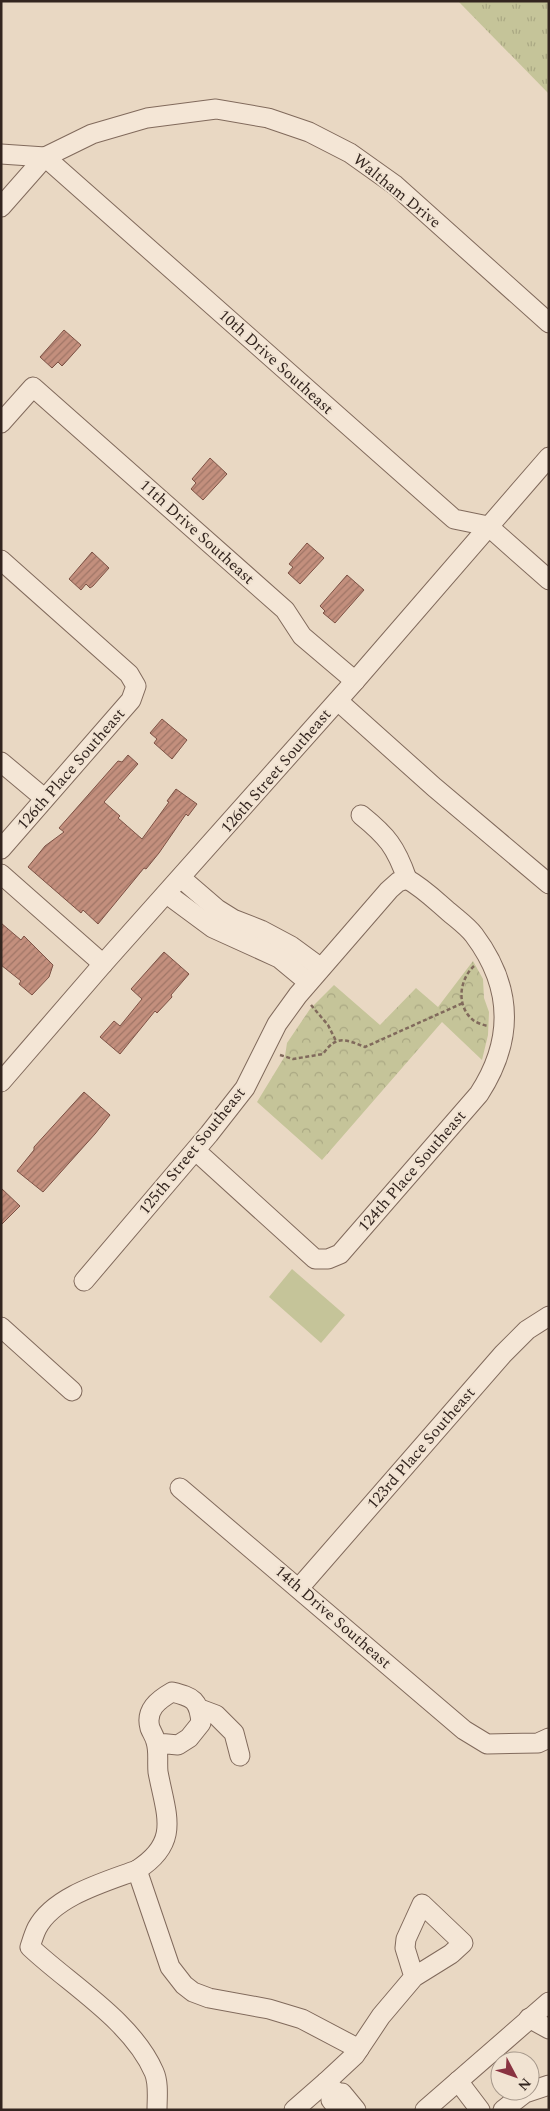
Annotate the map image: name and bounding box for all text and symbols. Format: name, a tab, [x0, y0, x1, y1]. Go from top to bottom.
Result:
street label: Waltham Drive	[348, 148, 446, 234]
street label: 10th Drive Southeast	[213, 304, 339, 421]
street label: 11th Drive Southeast	[134, 474, 260, 591]
street label: 126th Place Southeast	[11, 703, 131, 835]
street label: 126th Street Southeast	[215, 703, 337, 839]
street label: 125th Street Southeast	[133, 1082, 251, 1220]
street label: 124th Place Southeast	[352, 1105, 472, 1237]
street label: 123rd Place Southeast	[361, 1381, 481, 1514]
street label: 14th Drive Southeast	[269, 1560, 397, 1675]
north arrow	[490, 2051, 540, 2101]
text: N	[513, 2073, 536, 2095]

